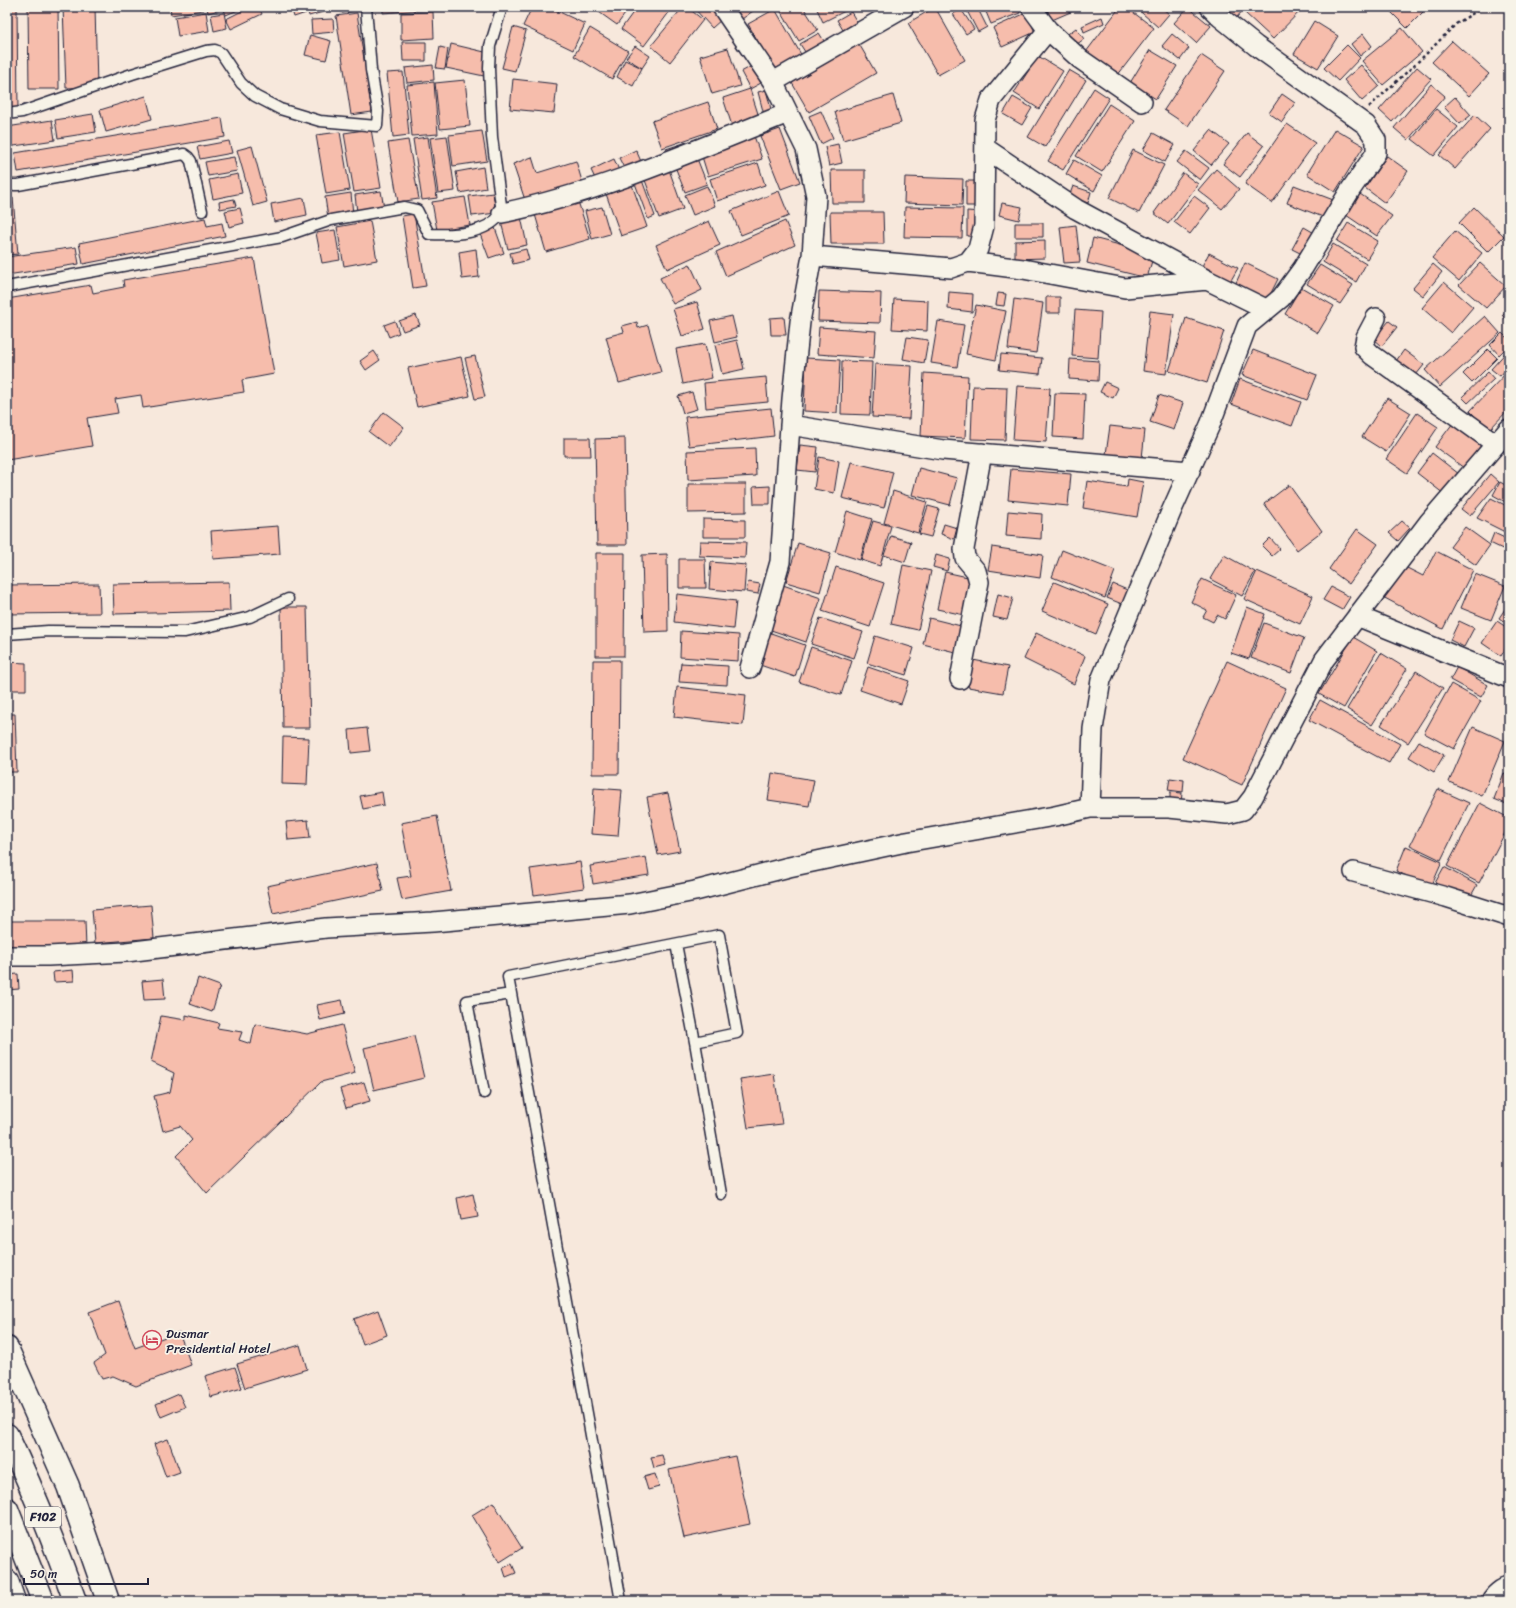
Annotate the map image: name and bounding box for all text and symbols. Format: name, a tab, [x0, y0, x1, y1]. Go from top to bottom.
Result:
place label: Dusmar Presidential Hotel	[166, 1322, 270, 1360]
hotel icon: Dusmar Presidential Hotel	[141, 1329, 163, 1351]
road number: F102	[25, 1507, 61, 1527]
scale bar	[24, 1560, 148, 1586]
text: 50 m	[30, 1563, 57, 1585]

